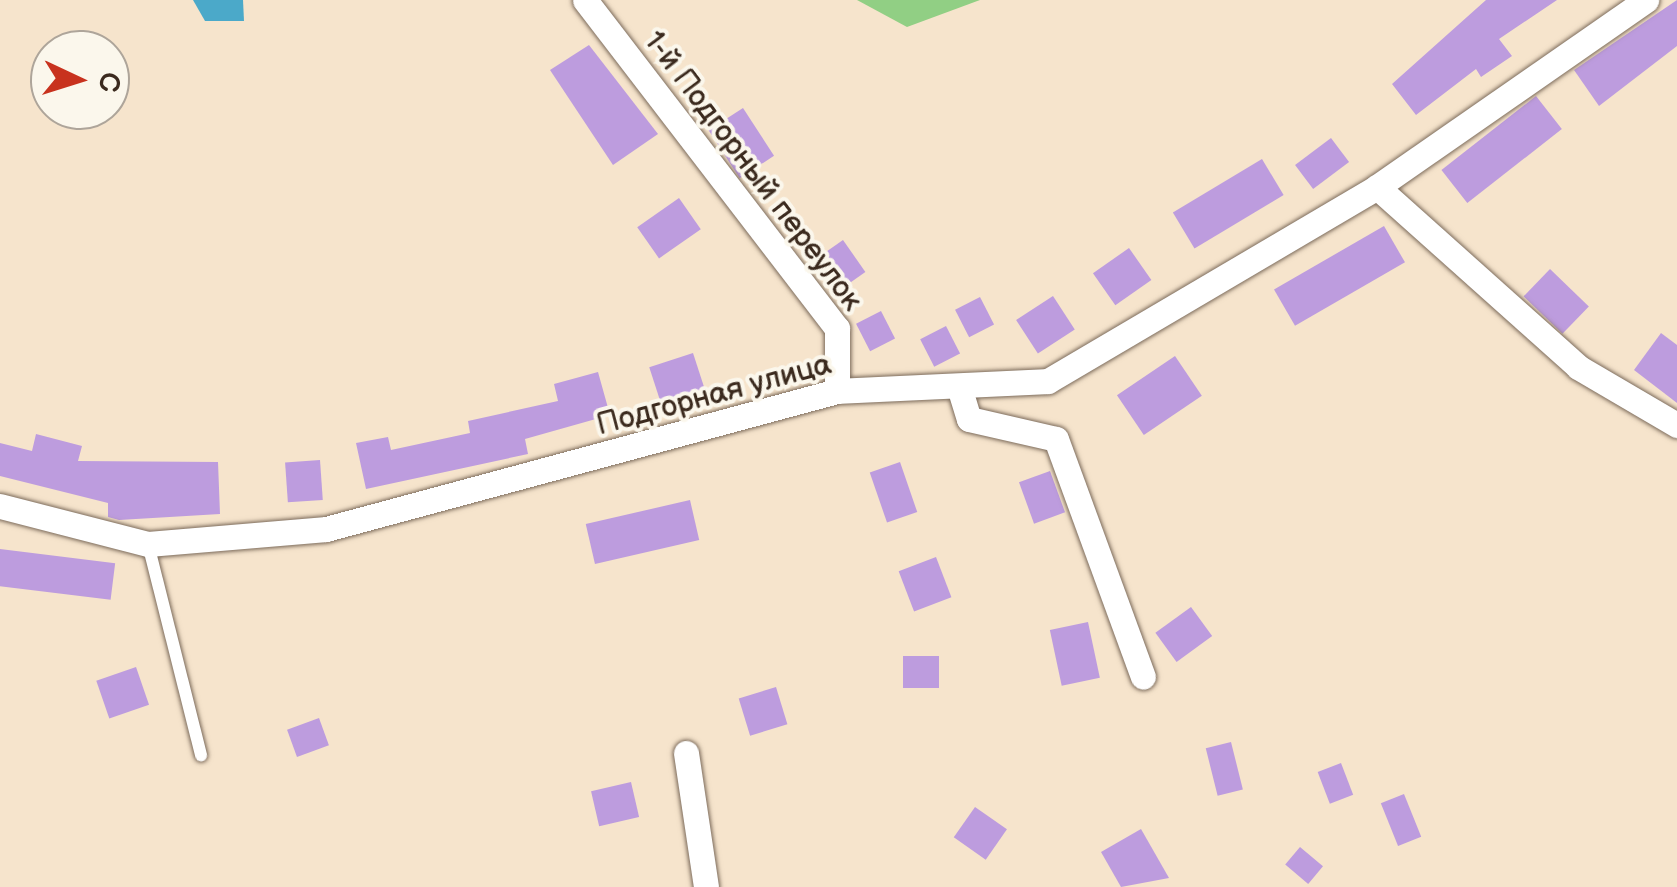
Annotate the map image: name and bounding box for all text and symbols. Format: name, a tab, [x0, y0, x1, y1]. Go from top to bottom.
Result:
street label: 1-й Подгорный переулок	[636, 24, 870, 318]
north arrow	[30, 30, 130, 130]
text: С	[91, 71, 126, 93]
street label: Подгорная улица	[593, 346, 835, 444]

